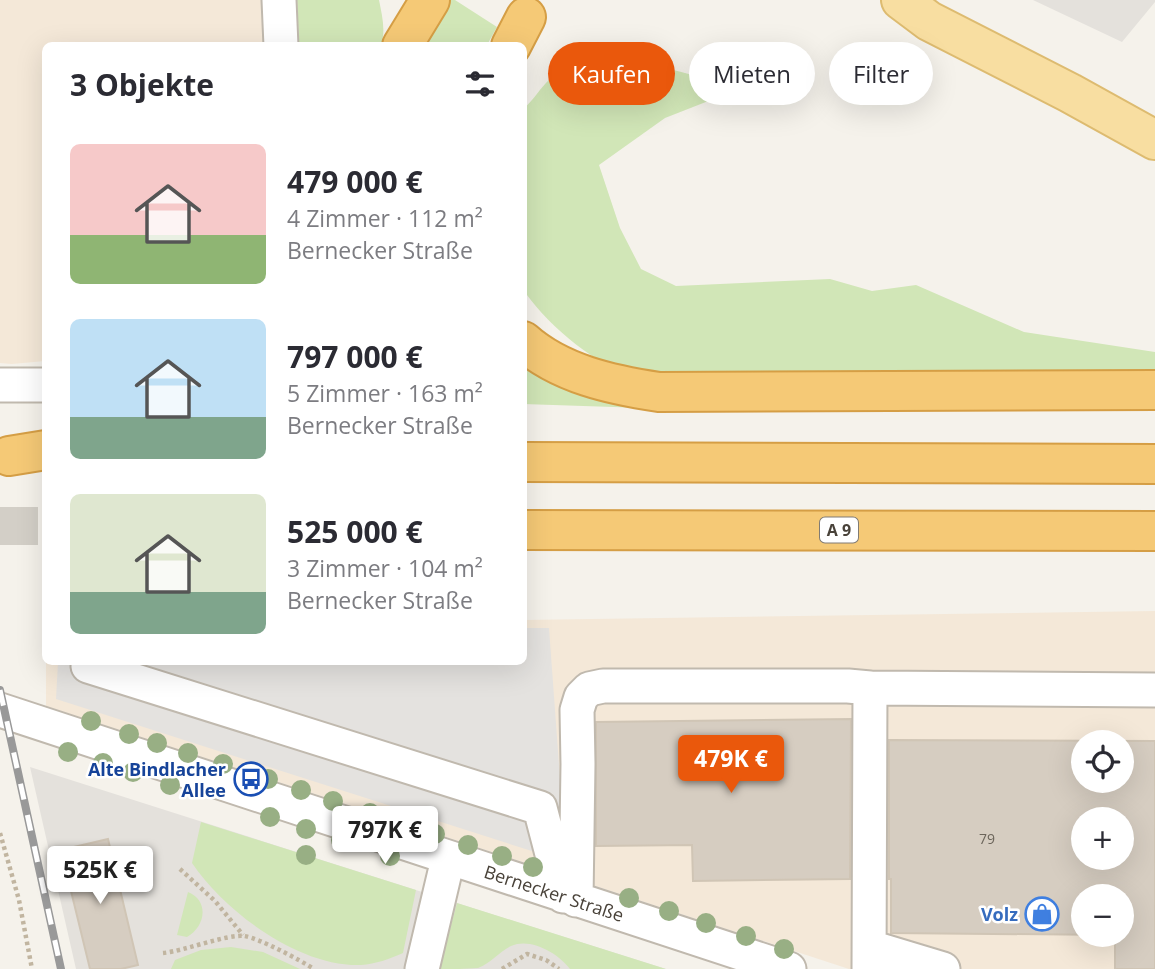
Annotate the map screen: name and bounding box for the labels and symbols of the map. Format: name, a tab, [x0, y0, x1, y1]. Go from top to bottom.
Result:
road number: A 9	[820, 517, 858, 542]
pin: 479K €	[674, 736, 788, 795]
place label: Alte Bindlacher Allee	[88, 757, 226, 802]
bus stop icon: Alte Bindlacher Allee	[232, 760, 270, 798]
pin: 797K €	[328, 806, 442, 866]
house number: 79	[979, 829, 995, 848]
pin: 525K €	[43, 846, 157, 906]
street label: Bernecker Straße	[481, 859, 627, 927]
shop icon: Volz	[1023, 895, 1061, 933]
place label: Volz	[981, 902, 1018, 926]

